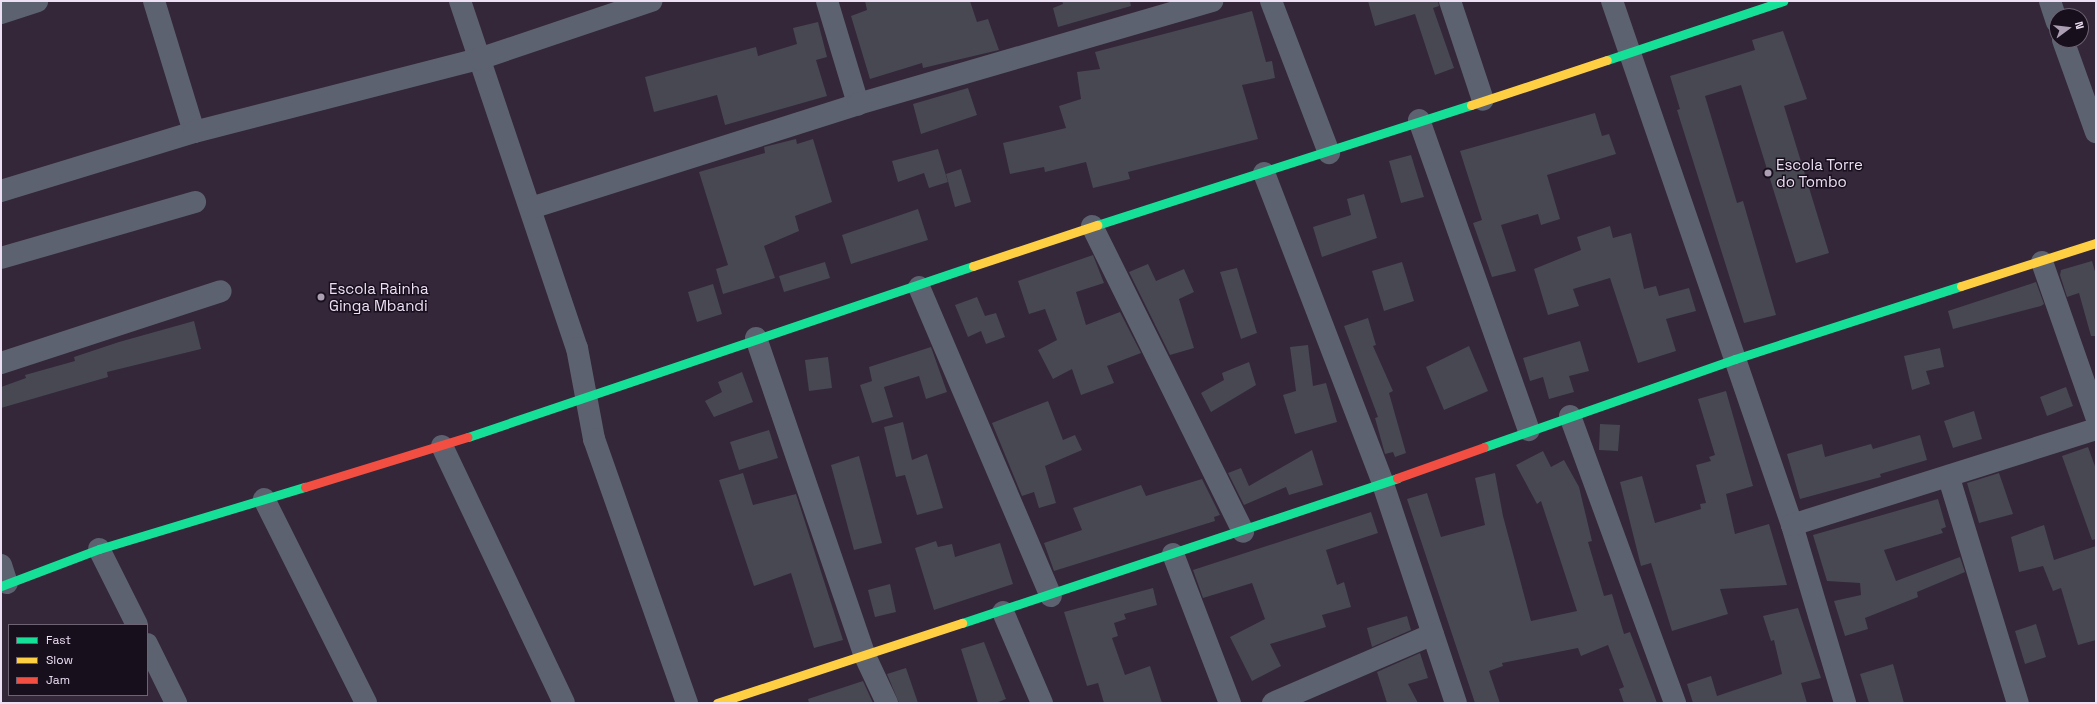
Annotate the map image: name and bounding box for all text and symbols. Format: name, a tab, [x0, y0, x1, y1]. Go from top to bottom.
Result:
north arrow	[2049, 8, 2089, 48]
text: N	[2072, 20, 2087, 31]
place label: Escola Torre do Tombo	[1776, 155, 1863, 190]
marker: Escola Torre do Tombo	[1763, 168, 1773, 178]
place label: Escola Rainha Ginga Mbandi	[329, 279, 429, 314]
marker: Escola Rainha Ginga Mbandi	[316, 292, 326, 302]
legend	[8, 624, 148, 696]
text: Fast	[46, 632, 71, 648]
text: Slow	[46, 652, 73, 668]
text: Jam	[46, 672, 70, 688]

